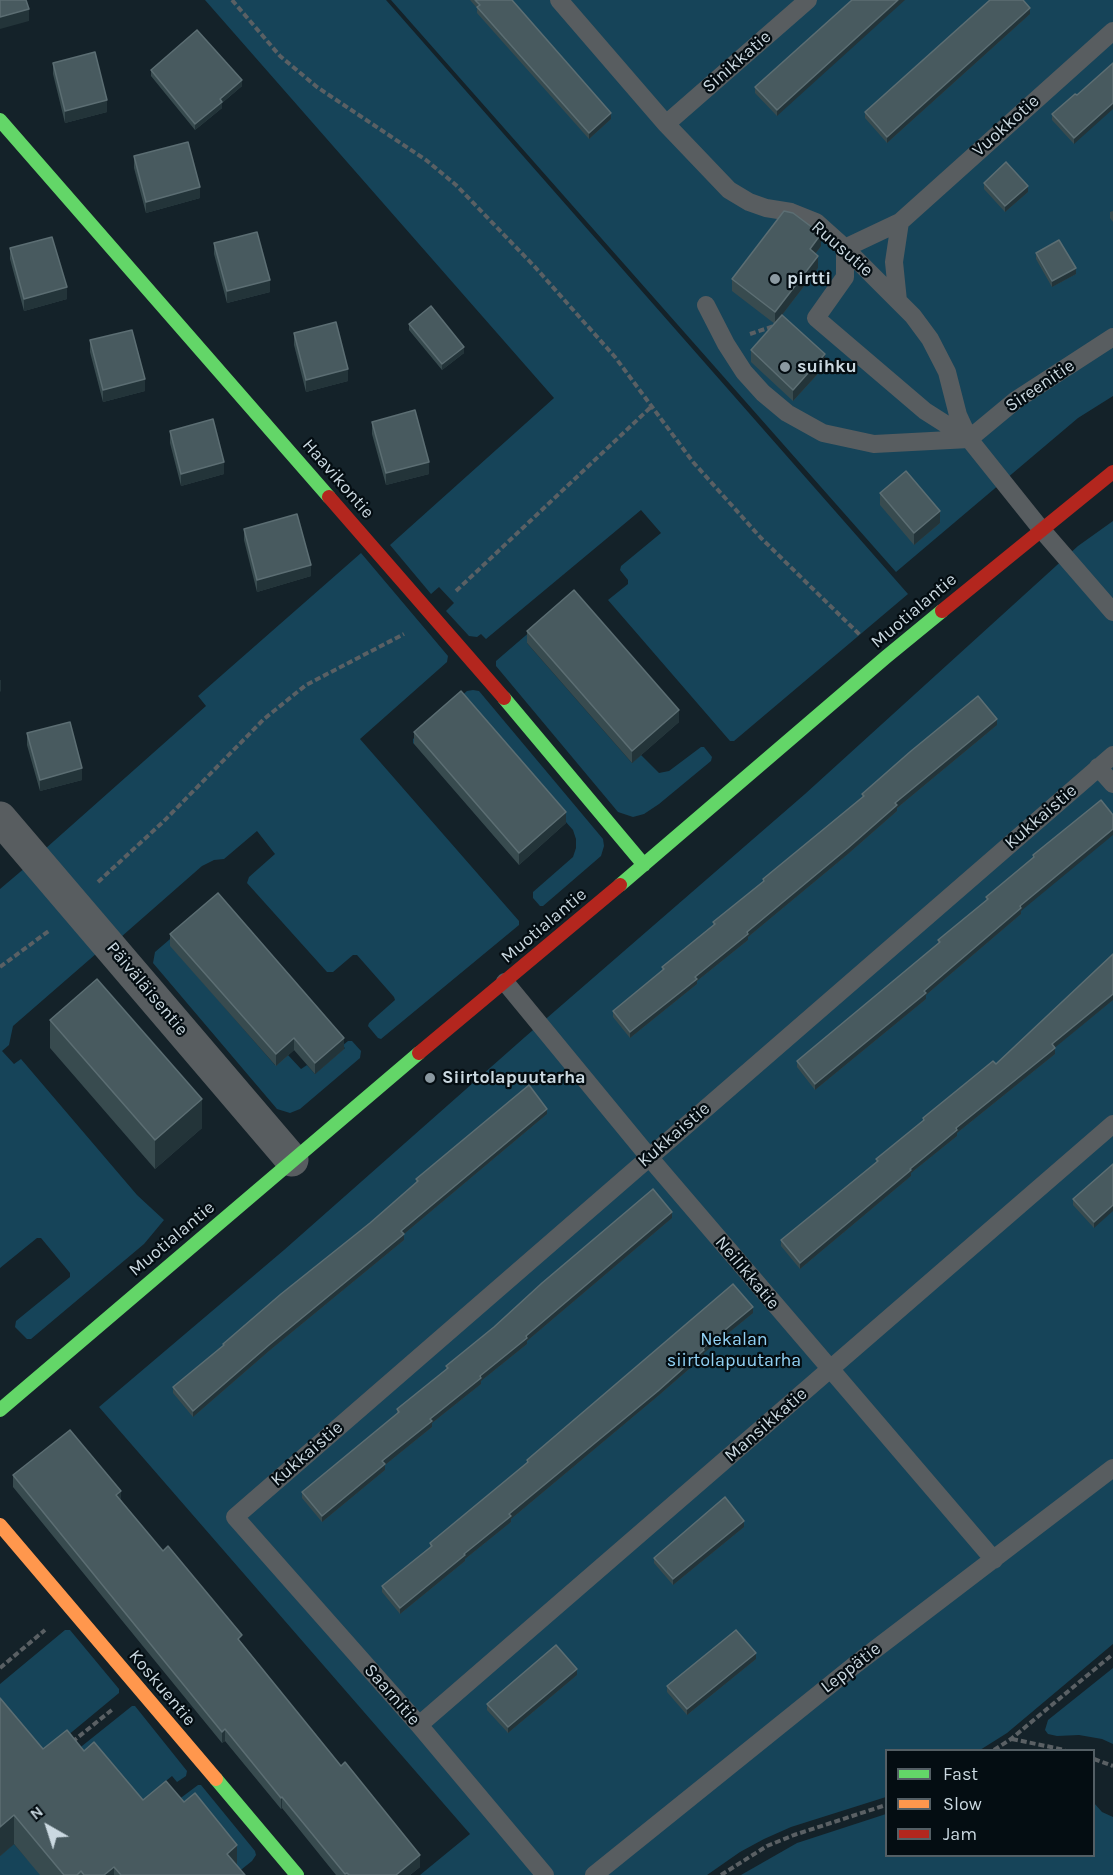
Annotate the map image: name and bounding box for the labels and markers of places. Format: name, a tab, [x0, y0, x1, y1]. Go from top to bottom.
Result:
place label: pirtti	[787, 268, 831, 290]
marker: pirtti	[768, 272, 782, 286]
place label: suihku	[797, 356, 857, 378]
marker: suihku	[778, 360, 792, 374]
place label: Siirtolapuutarha	[442, 1067, 586, 1089]
marker: Siirtolapuutarha	[423, 1071, 437, 1085]

